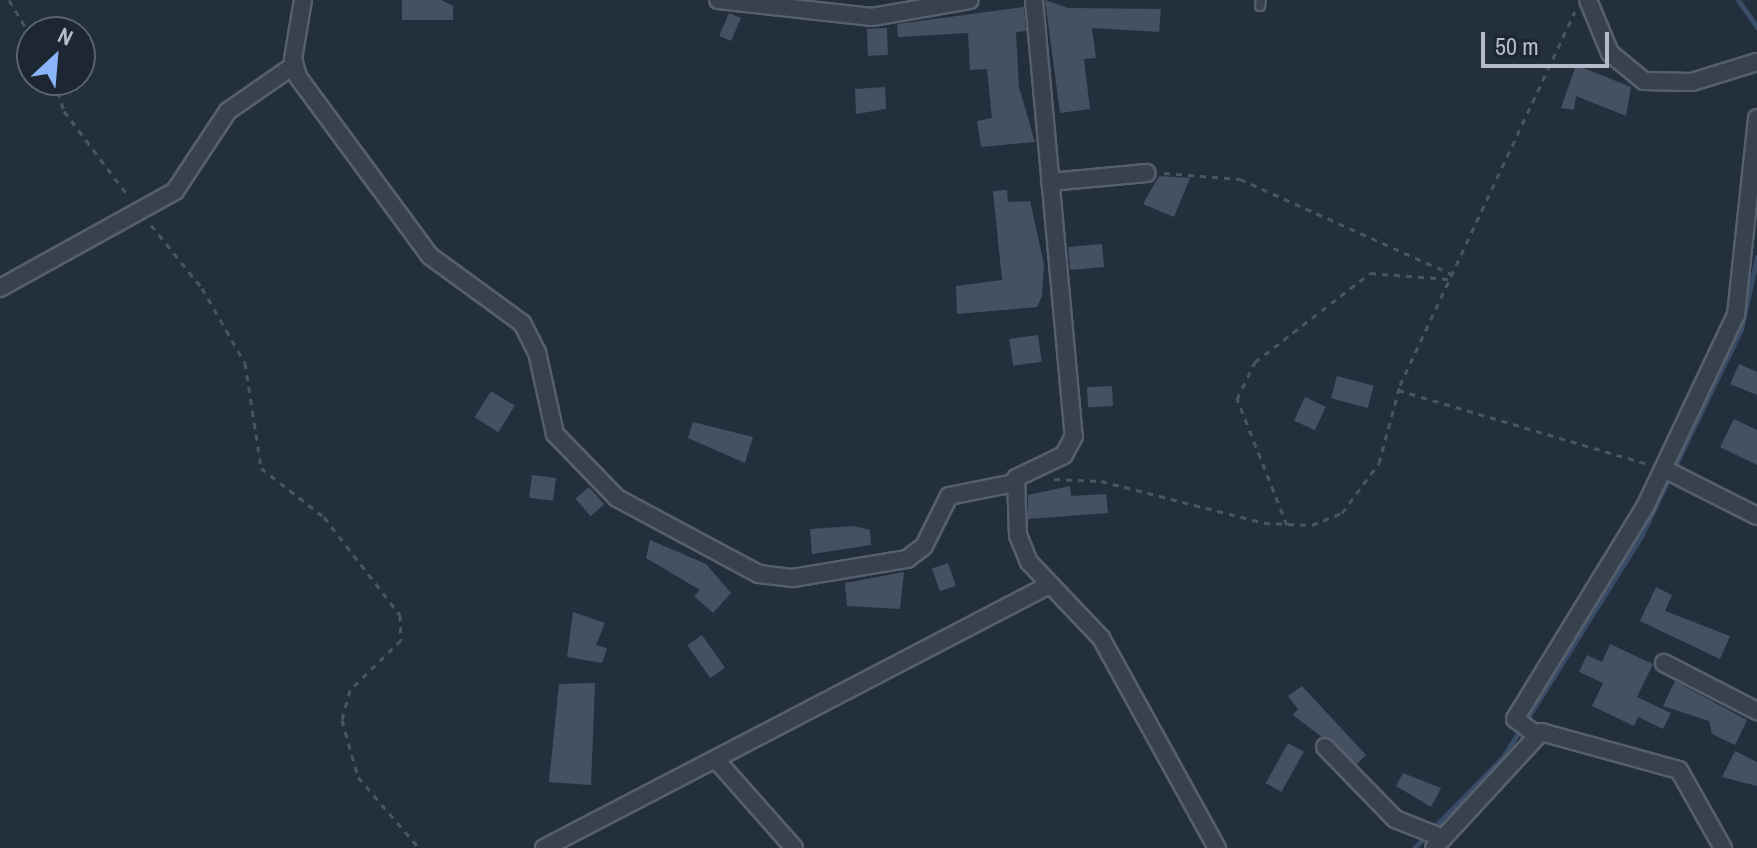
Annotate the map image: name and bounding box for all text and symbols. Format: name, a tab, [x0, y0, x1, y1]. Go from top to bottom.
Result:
north arrow	[16, 16, 96, 96]
scale bar	[1485, 16, 1613, 66]
text: N	[53, 20, 78, 53]
text: 50 m	[1495, 30, 1539, 62]

